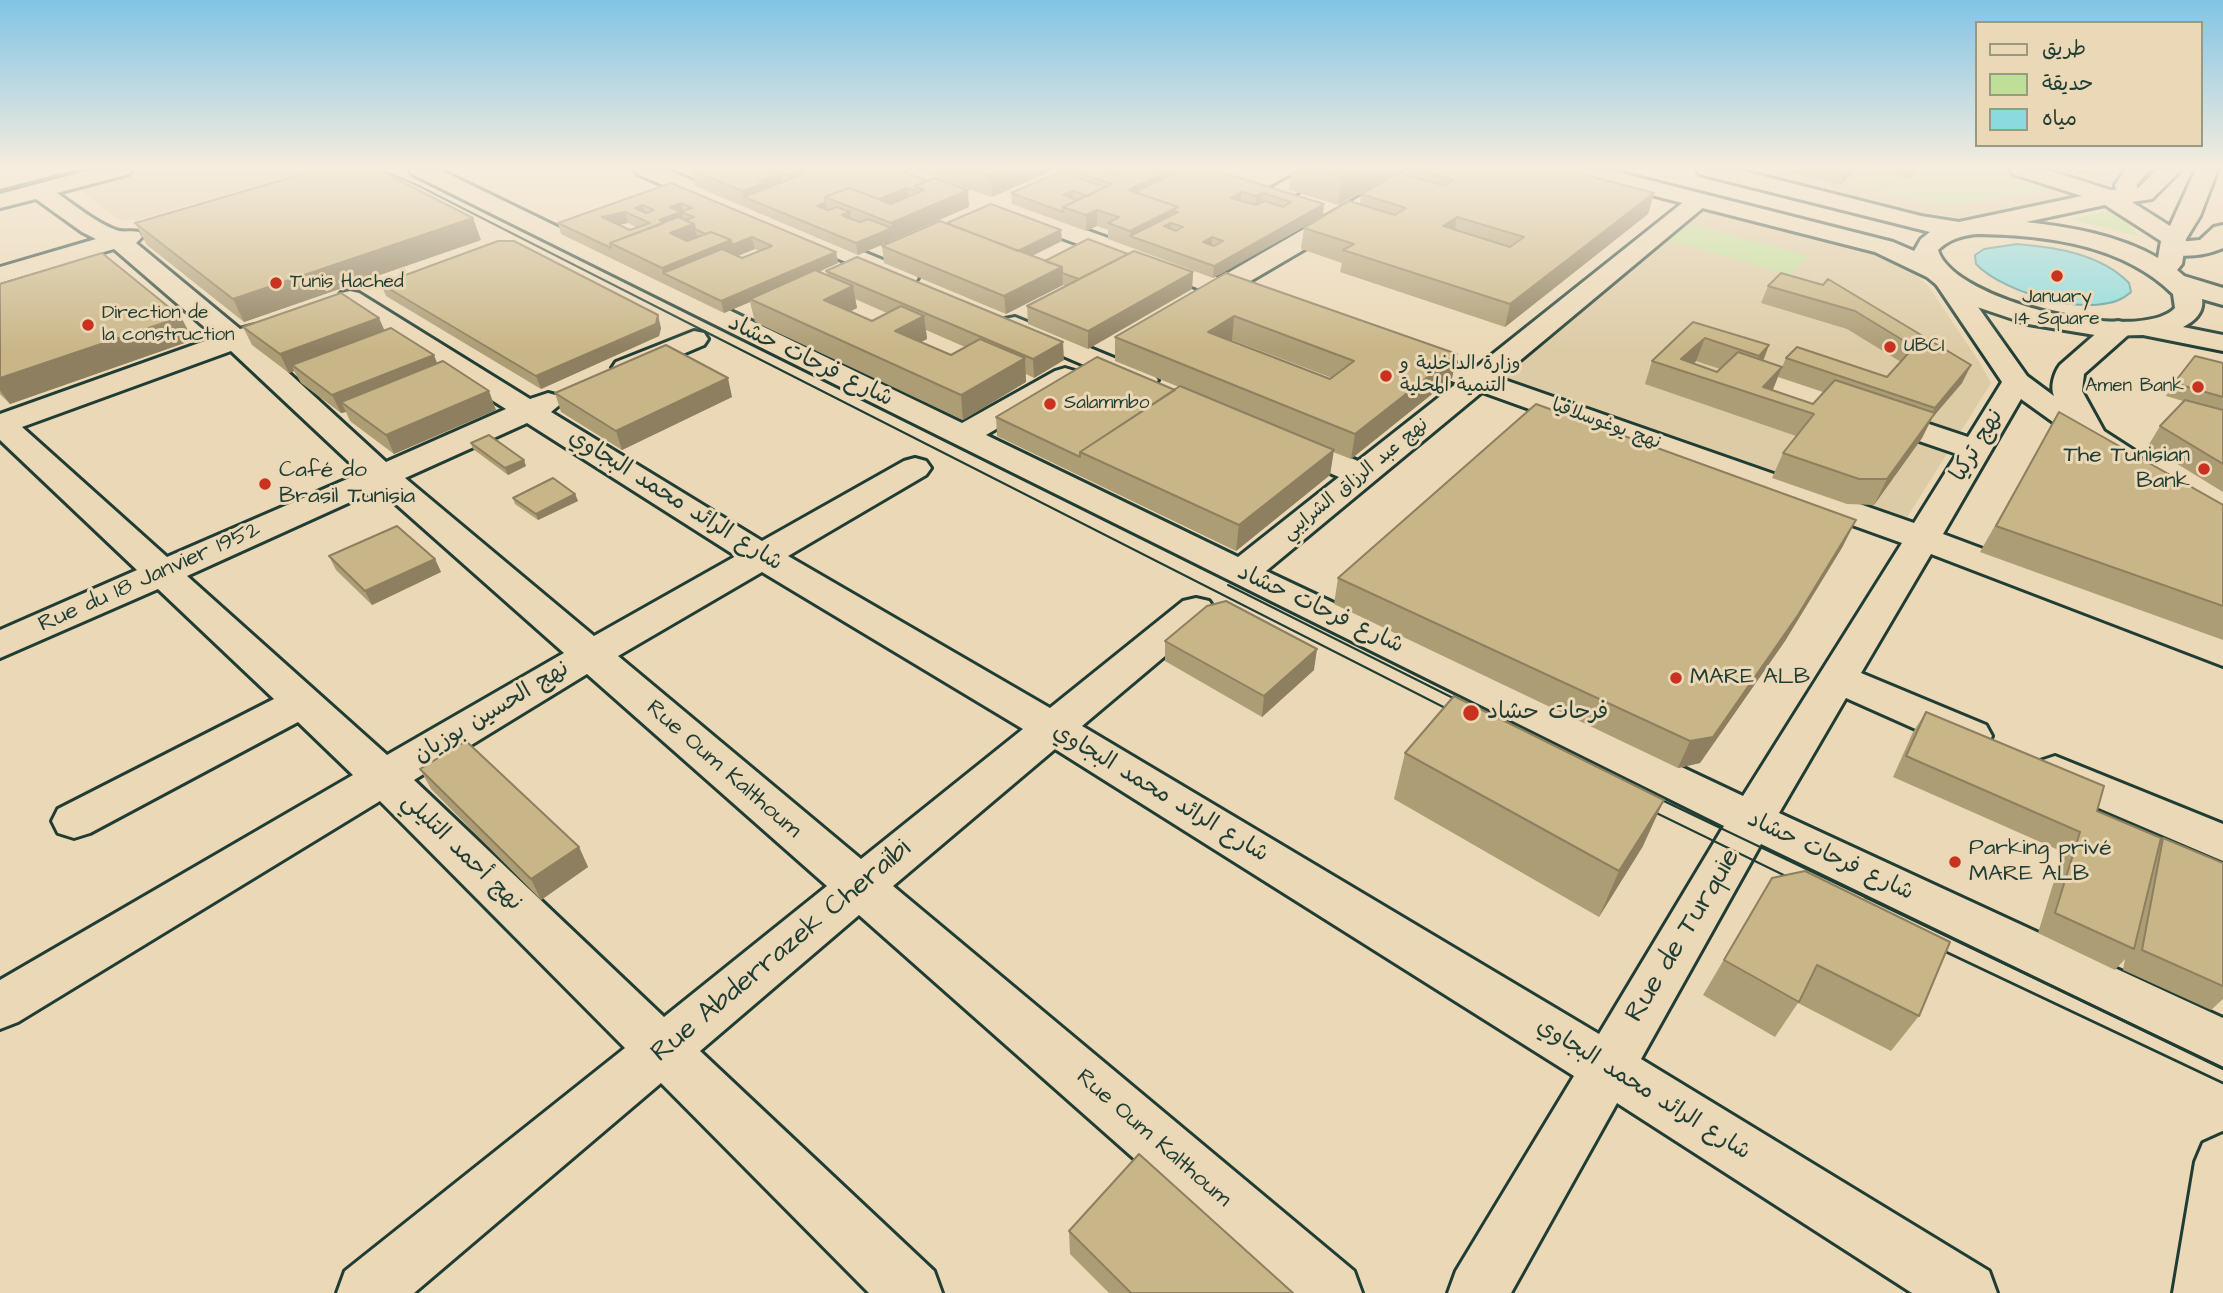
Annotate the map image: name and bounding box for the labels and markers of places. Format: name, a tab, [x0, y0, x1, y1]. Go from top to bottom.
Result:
marker: January 14 Square	[2049, 268, 2065, 284]
place label: Tunis Hached	[290, 272, 404, 294]
marker: Tunis Hached	[268, 275, 284, 291]
place label: January 14 Square	[2014, 287, 2100, 331]
place label: Direction de la construction	[102, 303, 235, 347]
marker: Direction de la construction	[80, 317, 96, 333]
place label: UBCI	[1904, 336, 1945, 358]
marker: UBCI	[1882, 339, 1898, 355]
place label: وزارة الداخلية و التنمية المحلية	[1400, 354, 1521, 398]
marker: وزارة الداخلية و التنمية المحلية	[1378, 368, 1394, 384]
place label: Amen Bank	[2085, 376, 2184, 398]
marker: Amen Bank	[2190, 379, 2206, 395]
place label: Salammbo	[1064, 393, 1149, 415]
marker: Salammbo	[1042, 396, 1058, 412]
place label: The Tunisian Bank	[2063, 442, 2190, 496]
place label: Café do Brasil Tunisia	[279, 457, 415, 511]
marker: The Tunisian Bank	[2196, 461, 2212, 477]
marker: Café do Brasil Tunisia	[257, 476, 273, 492]
place label: MARE ALB	[1690, 664, 1810, 692]
marker: MARE ALB	[1668, 670, 1684, 686]
place label: فرحات حشاد	[1487, 699, 1608, 727]
marker: فرحات حشاد	[1461, 703, 1481, 723]
place label: Parking privé MARE ALB	[1969, 835, 2112, 889]
marker: Parking privé MARE ALB	[1947, 854, 1963, 870]

